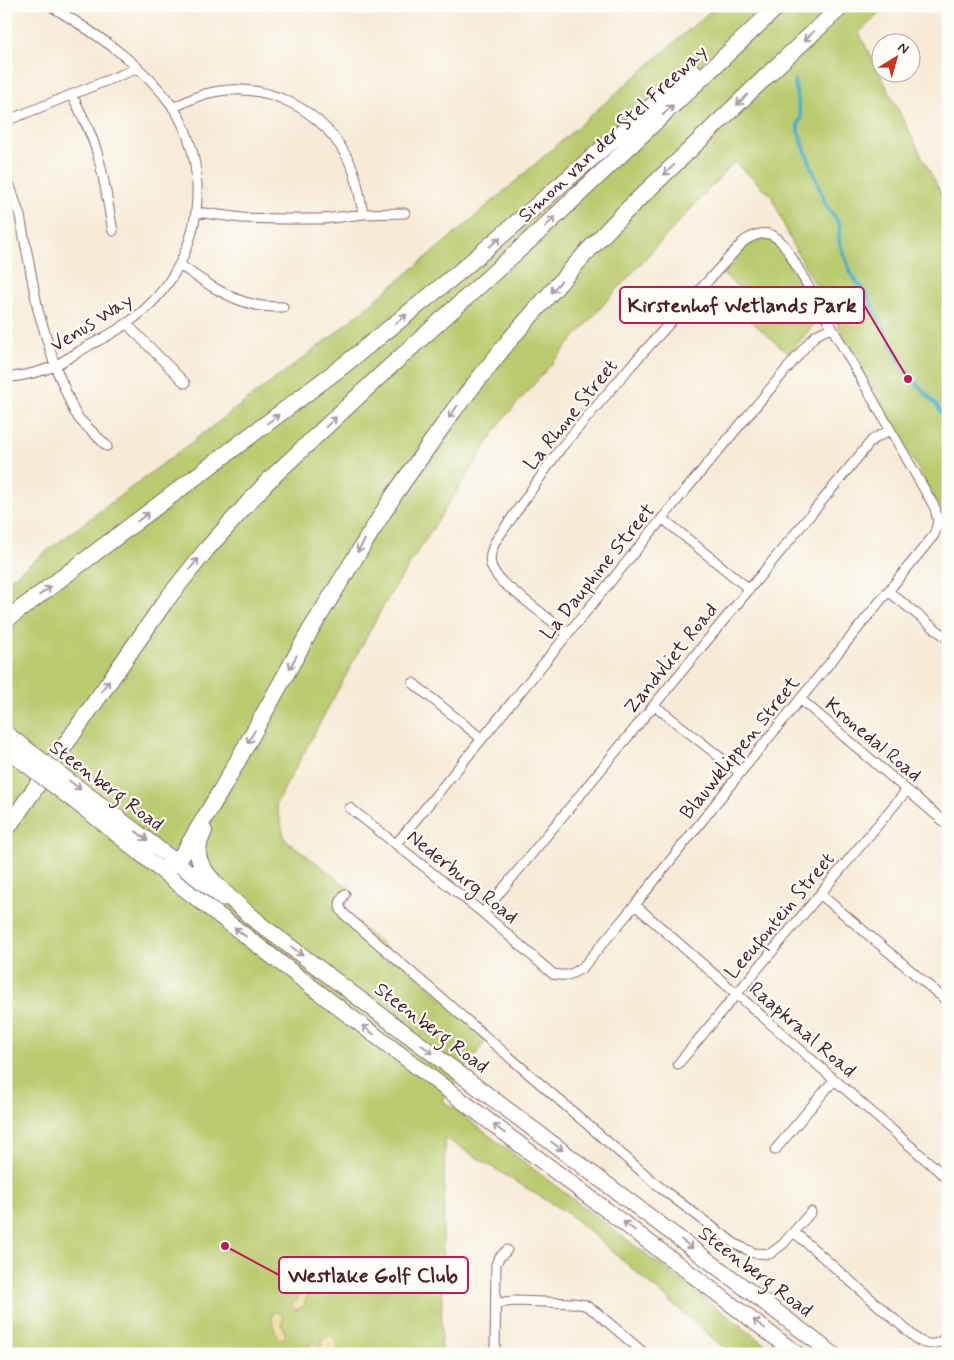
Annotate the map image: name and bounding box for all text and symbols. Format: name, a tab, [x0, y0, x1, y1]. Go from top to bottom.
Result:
one-way arrow	[803, 30, 816, 42]
north arrow	[872, 32, 922, 82]
text: N	[894, 38, 912, 58]
street label: Simon van der Stel Freeway	[512, 39, 714, 229]
one-way arrow	[735, 94, 748, 106]
one-way arrow	[662, 104, 674, 116]
one-way arrow	[663, 163, 675, 175]
one-way arrow	[544, 216, 556, 228]
one-way arrow	[489, 236, 502, 247]
one-way arrow	[550, 280, 562, 293]
street label: Venus Way	[46, 287, 138, 359]
callout: Kirstenhof Wetlands Park	[620, 287, 864, 323]
text: Kirstenhof Wetlands Park	[627, 292, 857, 320]
one-way arrow	[394, 314, 407, 325]
street label: La Rhone Street	[518, 354, 624, 476]
one-way arrow	[448, 405, 458, 419]
one-way arrow	[266, 414, 280, 424]
one-way arrow	[324, 416, 337, 428]
street label: La Dauphine Street	[535, 498, 662, 646]
one-way arrow	[136, 511, 149, 522]
one-way arrow	[356, 539, 366, 553]
one-way arrow	[189, 558, 200, 571]
one-way arrow	[38, 585, 51, 596]
street label: Zandvliet Road	[618, 598, 724, 720]
one-way arrow	[288, 654, 297, 669]
street label: Blauwklippen Street	[674, 670, 807, 825]
one-way arrow	[100, 680, 110, 694]
street label: Kronedal Road	[819, 692, 927, 789]
one-way arrow	[246, 729, 255, 744]
street label: Steenberg Road	[42, 734, 169, 840]
one-way arrow	[68, 780, 82, 790]
street label: Nederburg Road	[400, 824, 523, 931]
one-way arrow	[135, 831, 148, 842]
street label: Leeufontein Street	[719, 847, 843, 986]
one-way arrow	[234, 926, 247, 937]
one-way arrow	[290, 946, 304, 956]
street label: Steenberg Road	[367, 976, 494, 1082]
street label: Raapkraal Road	[743, 976, 861, 1084]
one-way arrow	[361, 1025, 375, 1035]
one-way arrow	[420, 1043, 433, 1054]
one-way arrow	[493, 1123, 506, 1134]
one-way arrow	[550, 1141, 563, 1152]
street label: Steenberg Road	[691, 1220, 818, 1326]
one-way arrow	[623, 1221, 636, 1232]
one-way arrow	[680, 1239, 694, 1249]
callout: Westlake Golf Club	[279, 1257, 468, 1293]
text: Westlake Golf Club	[287, 1262, 458, 1290]
one-way arrow	[752, 1319, 765, 1330]

